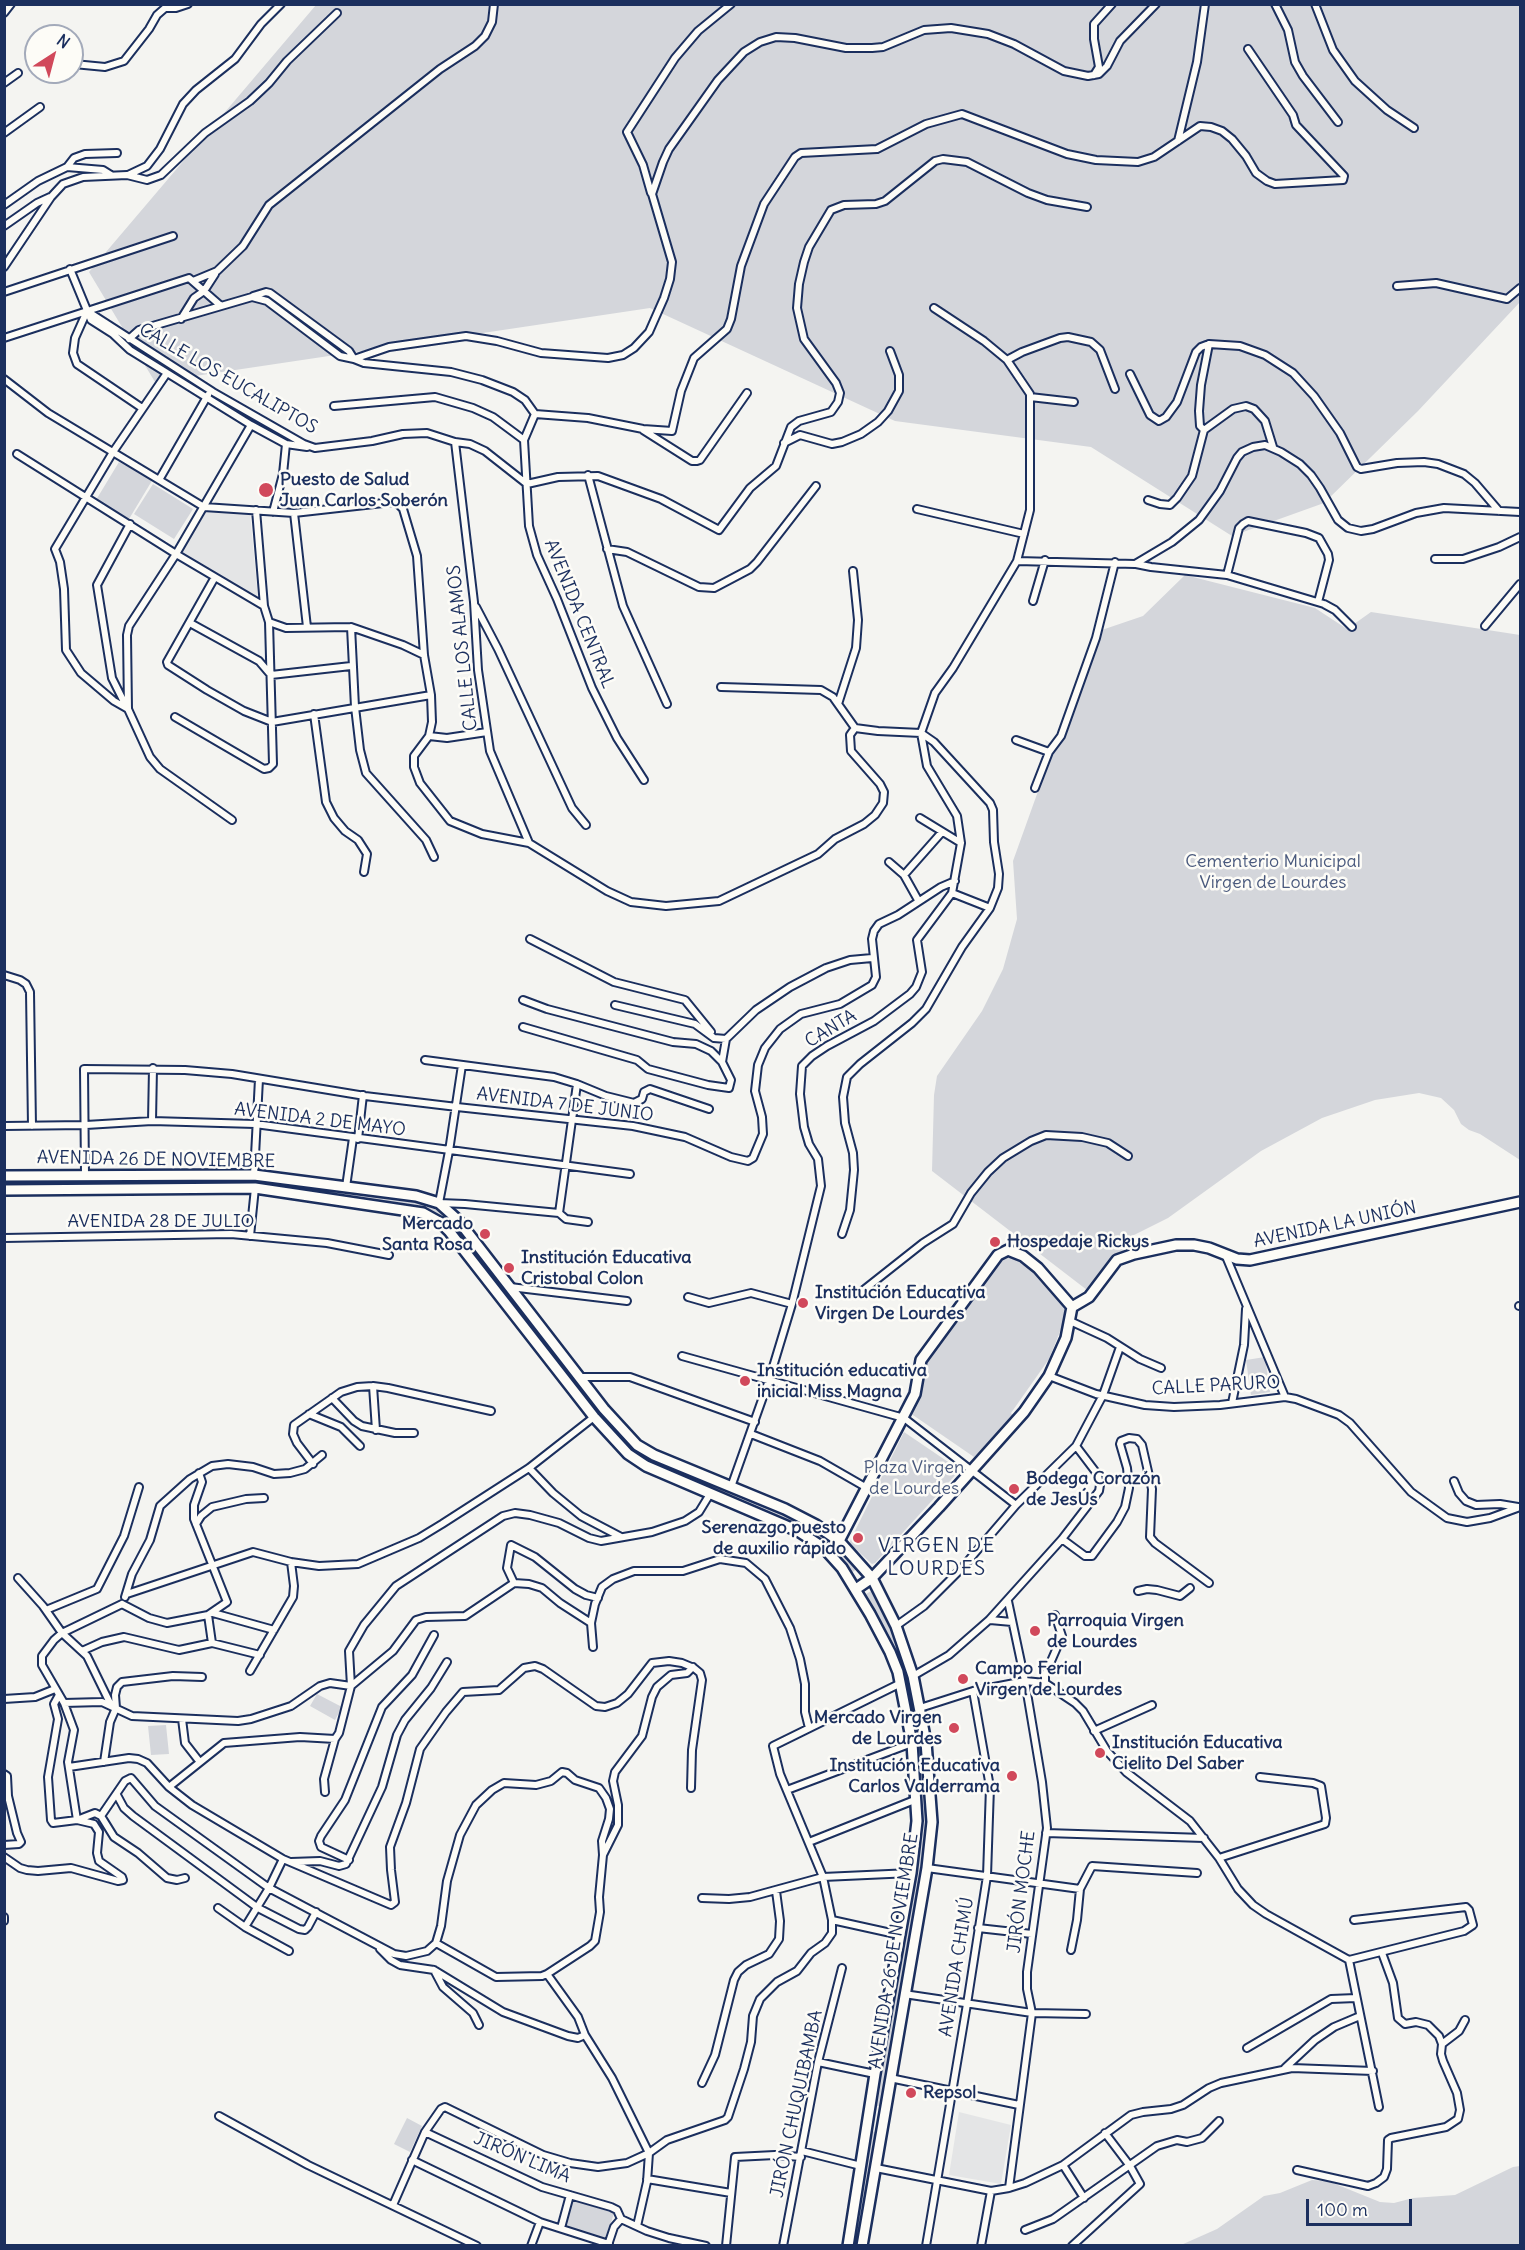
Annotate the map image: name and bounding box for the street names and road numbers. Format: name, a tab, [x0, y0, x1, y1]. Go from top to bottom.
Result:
street label: CALLE LOS EUCALIPTOS	[135, 319, 321, 439]
street label: AVENIDA CENTRAL	[539, 536, 619, 692]
street label: CALLE LOS ALAMOS	[444, 564, 482, 732]
street label: CANTA	[801, 1005, 861, 1053]
street label: AVENIDA 7 DE JUNIO	[475, 1083, 655, 1127]
street label: AVENIDA 2 DE MAYO	[233, 1099, 407, 1141]
street label: AVENIDA 26 DE NOVIEMBRE	[37, 1147, 275, 1173]
street label: AVENIDA LA UNIÓN	[1252, 1197, 1418, 1253]
street label: AVENIDA 28 DE JULIO	[68, 1211, 254, 1233]
street label: CALLE PARURO	[1151, 1372, 1281, 1400]
street label: JIRÓN MOCHE	[1004, 1830, 1040, 1954]
street label: AVENIDA 26 DE NOVIEMBRE	[865, 1832, 923, 2070]
street label: AVENIDA CHIMÚ	[935, 1896, 979, 2038]
street label: JIRÓN CHUQUIBAMBA	[767, 2008, 827, 2200]
street label: JIRÓN LIMA	[470, 2128, 574, 2188]

